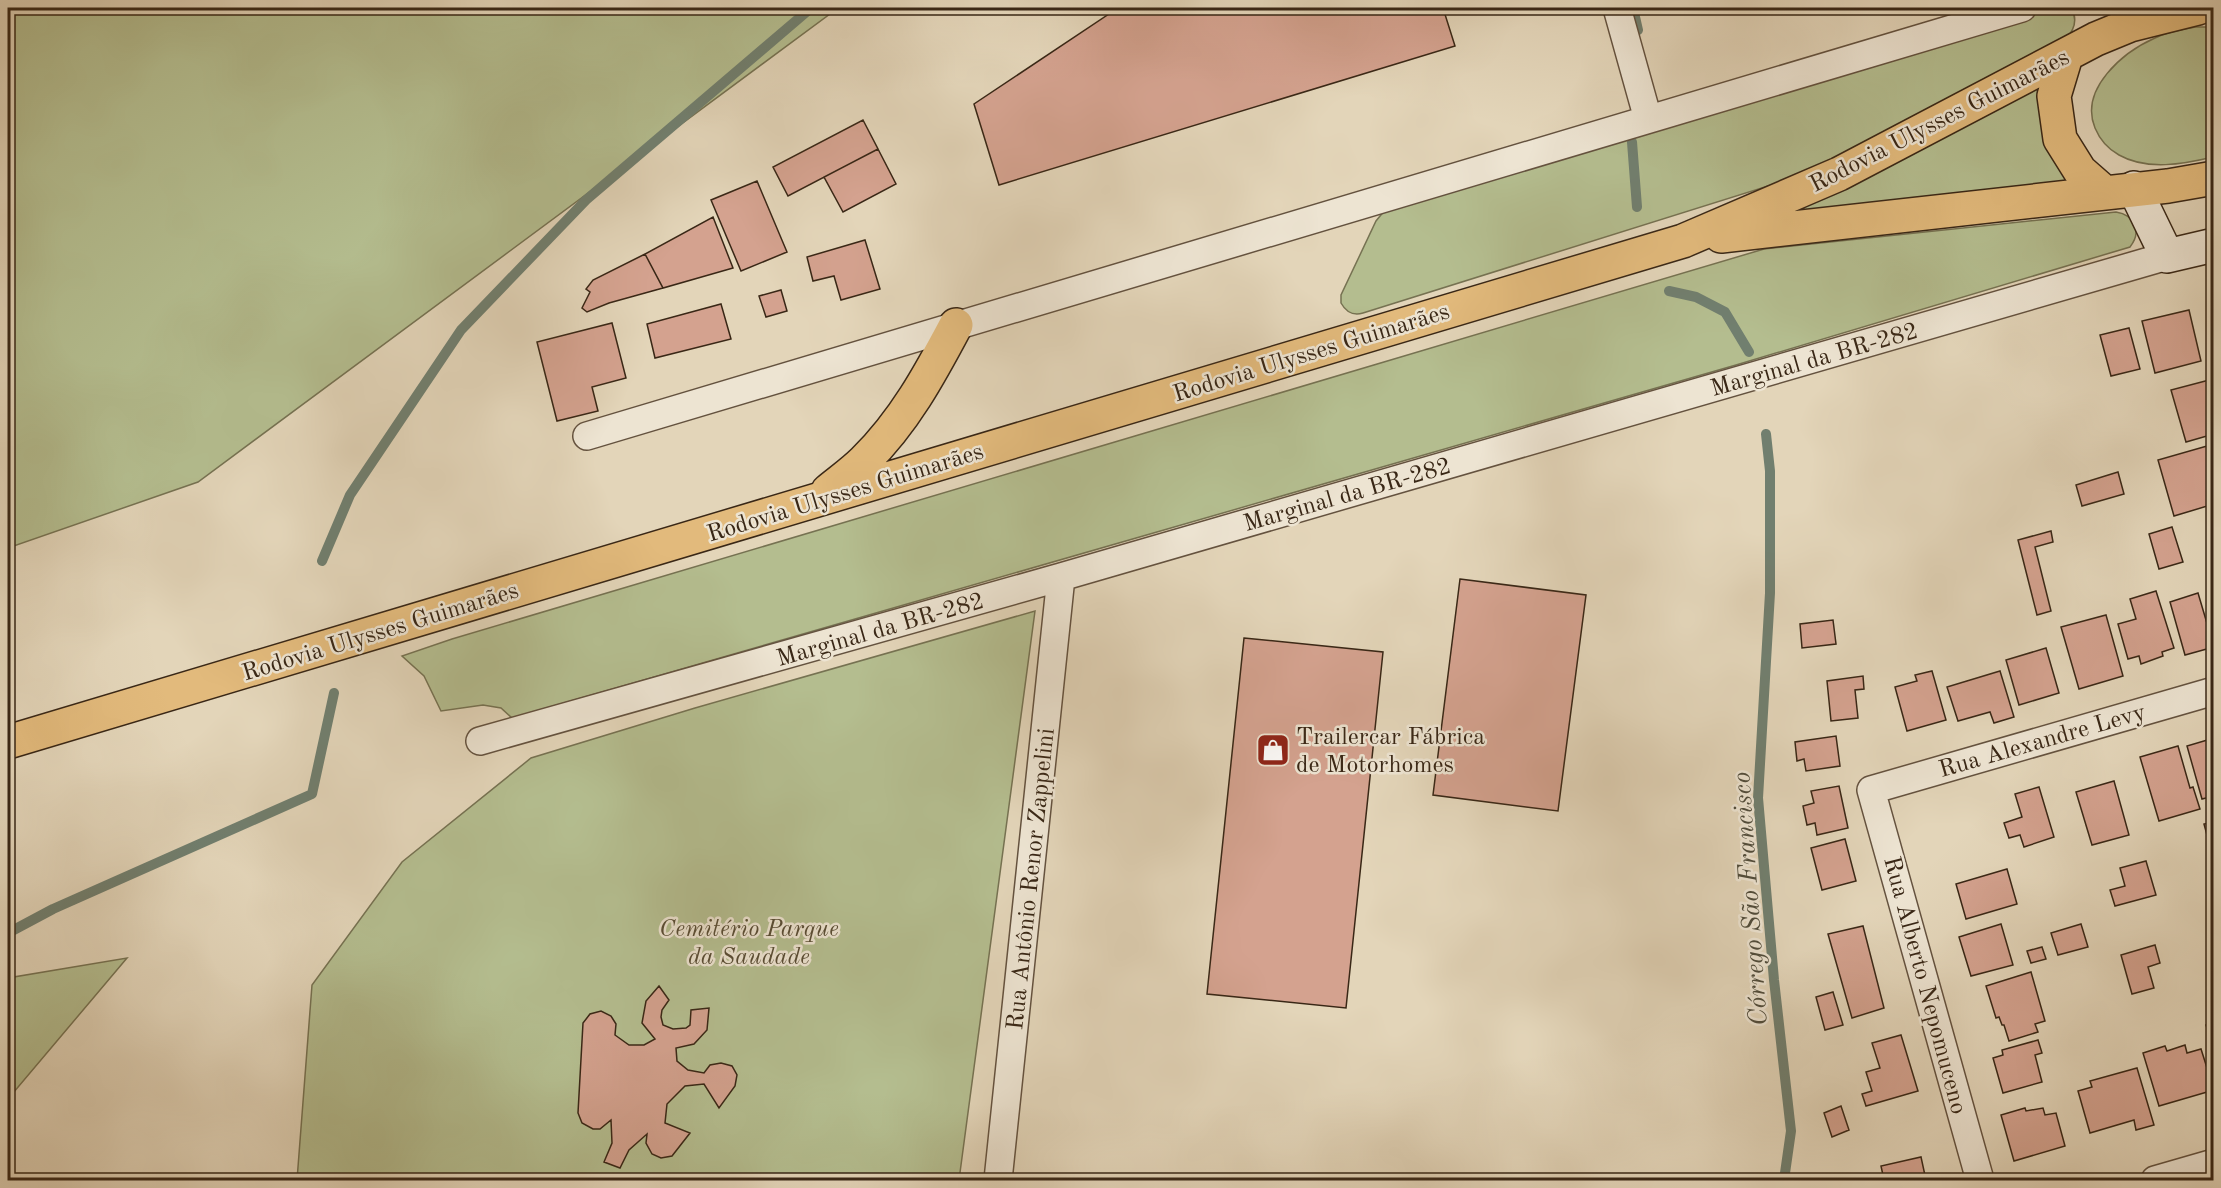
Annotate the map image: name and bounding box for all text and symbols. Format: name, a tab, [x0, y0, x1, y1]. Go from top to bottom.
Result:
street label: Rodovia Ulysses Guimarães	[1806, 46, 2074, 198]
street label: Rodovia Ulysses Guimarães	[1170, 300, 1453, 407]
street label: Marginal da BR-282	[1708, 320, 1921, 402]
street label: Rodovia Ulysses Guimarães	[704, 440, 987, 547]
street label: Marginal da BR-282	[1241, 455, 1454, 537]
street label: Rodovia Ulysses Guimarães	[239, 579, 522, 686]
street label: Marginal da BR-282	[774, 590, 987, 672]
street label: Rua Alexandre Levy	[1936, 701, 2149, 783]
place label: Trailercar Fábrica de Motorhomes	[1296, 726, 1485, 778]
street label: Rua Antônio Renor Zappelini	[1004, 727, 1060, 1031]
shop icon: Trailercar Fábrica de Motorhomes	[1255, 732, 1291, 768]
water label: Córrego São Francisco	[1729, 771, 1773, 1027]
street label: Rua Alberto Nepomuceno	[1878, 854, 1970, 1117]
park label: Cemitério Parque da Saudade	[659, 918, 839, 970]

